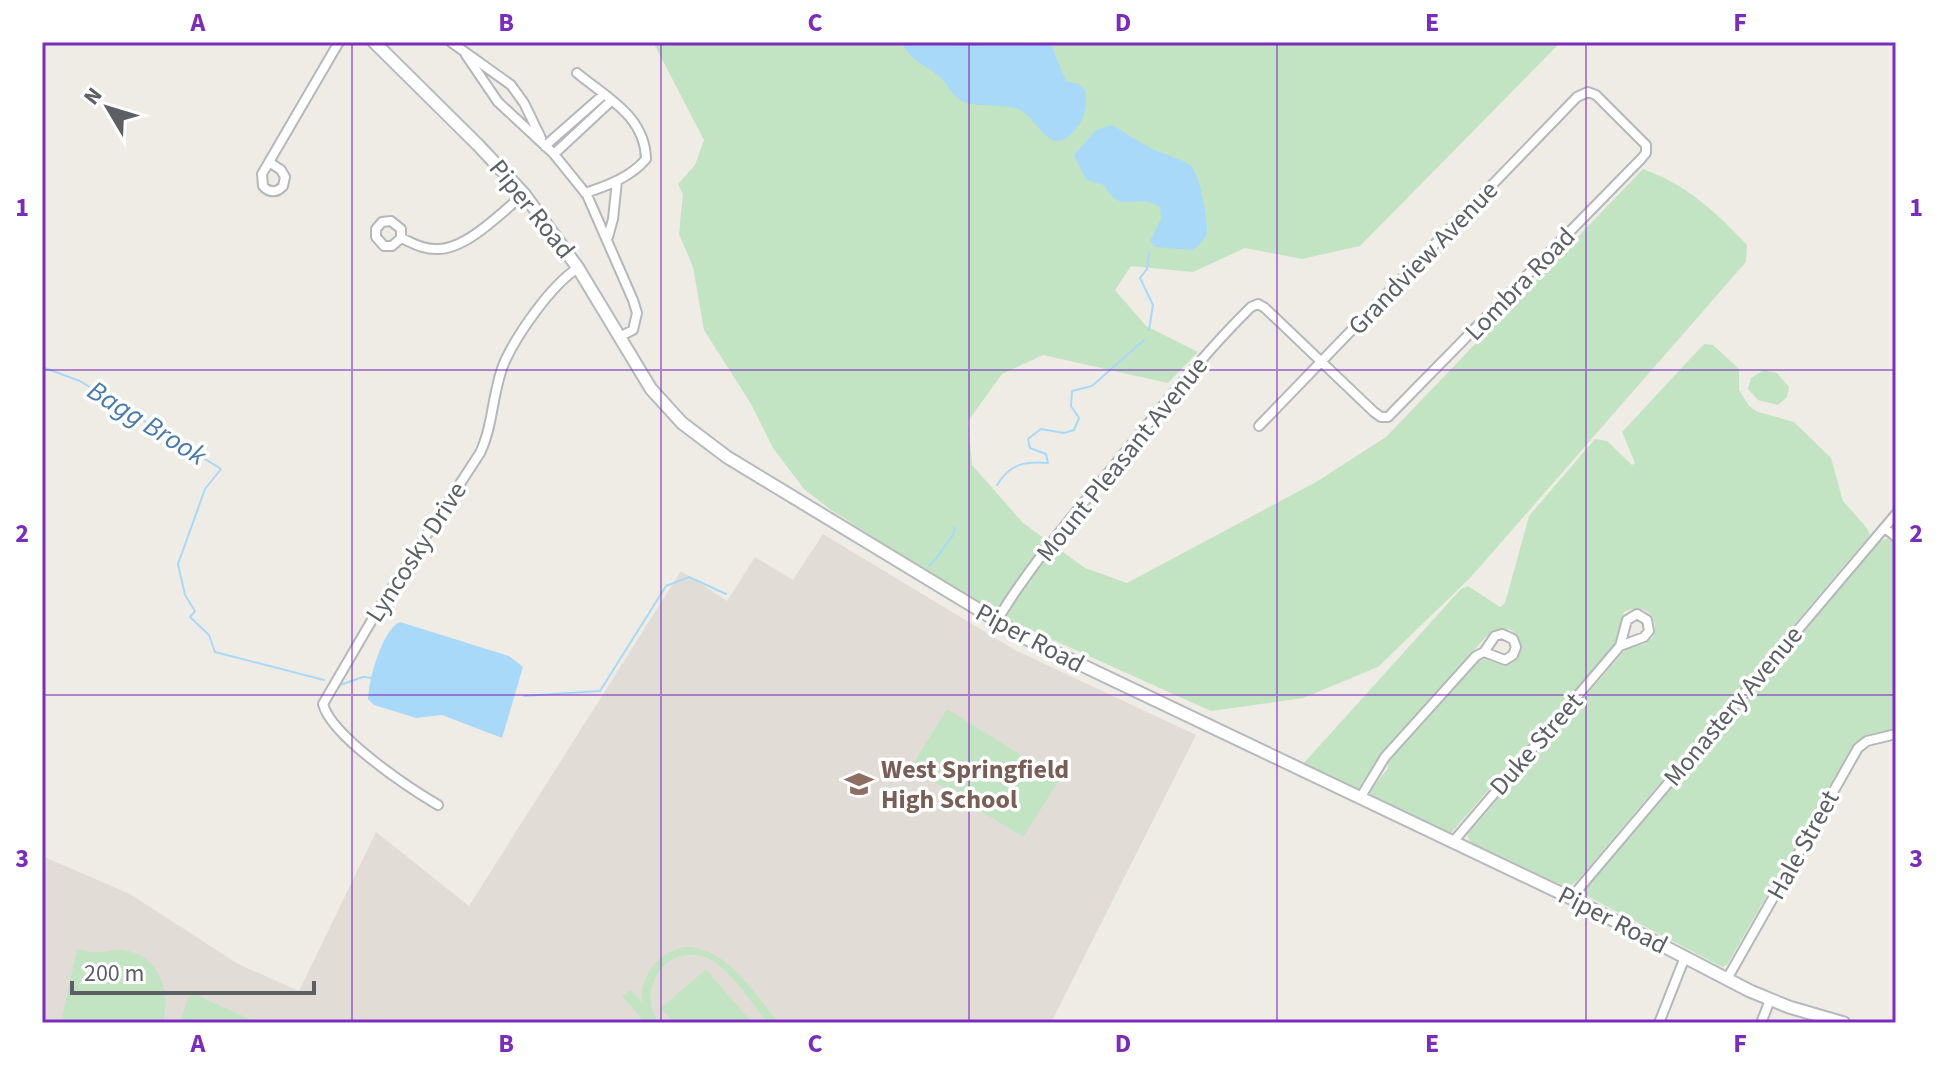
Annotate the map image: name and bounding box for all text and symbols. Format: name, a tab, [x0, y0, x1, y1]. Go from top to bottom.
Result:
text: A	[190, 4, 207, 41]
text: B	[498, 4, 514, 41]
text: C	[807, 4, 823, 41]
text: D	[1115, 4, 1131, 41]
text: E	[1425, 4, 1439, 41]
text: F	[1733, 4, 1747, 41]
north arrow	[68, 68, 148, 148]
text: N	[76, 81, 110, 112]
street label: Piper Road	[480, 151, 584, 267]
street label: Grandview Avenue	[1340, 173, 1506, 343]
text: 1	[15, 189, 29, 226]
text: 1	[1909, 189, 1923, 226]
street label: Lombra Road	[1456, 219, 1584, 349]
street label: Mount Pleasant Avenue	[1027, 348, 1217, 570]
water label: Bagg Brook	[80, 371, 215, 476]
street label: Lyncosky Drive	[357, 474, 475, 630]
text: 2	[15, 515, 29, 552]
text: 2	[1909, 515, 1923, 552]
street label: Piper Road	[969, 594, 1091, 682]
street label: Monastery Avenue	[1655, 618, 1811, 794]
street label: Duke Street	[1481, 684, 1591, 804]
place label: West Springfield High School	[881, 751, 1069, 818]
school or university icon: West Springfield High School	[844, 769, 874, 799]
street label: Hale Street	[1758, 783, 1848, 906]
text: 3	[15, 840, 29, 877]
text: 3	[1909, 840, 1923, 877]
street label: Piper Road	[1552, 877, 1674, 963]
scale bar	[72, 945, 314, 995]
text: 200 m	[84, 956, 144, 991]
text: A	[190, 1025, 207, 1062]
text: B	[498, 1025, 514, 1062]
text: C	[807, 1025, 823, 1062]
text: D	[1115, 1025, 1131, 1062]
text: E	[1425, 1025, 1439, 1062]
text: F	[1733, 1025, 1747, 1062]

